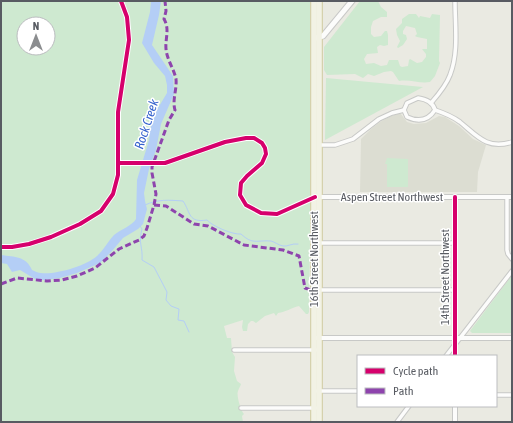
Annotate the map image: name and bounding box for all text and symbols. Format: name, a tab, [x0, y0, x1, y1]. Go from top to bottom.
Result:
north arrow	[16, 16, 56, 56]
text: N	[33, 20, 39, 32]
water label: Rock Creek	[131, 97, 162, 151]
street label: Aspen Street Northwest	[341, 190, 444, 204]
street label: 16th Street Northwest	[307, 211, 321, 307]
street label: 14th Street Northwest	[438, 229, 452, 325]
legend	[357, 355, 497, 407]
text: Cycle path	[393, 364, 438, 378]
text: Path	[393, 384, 414, 398]

